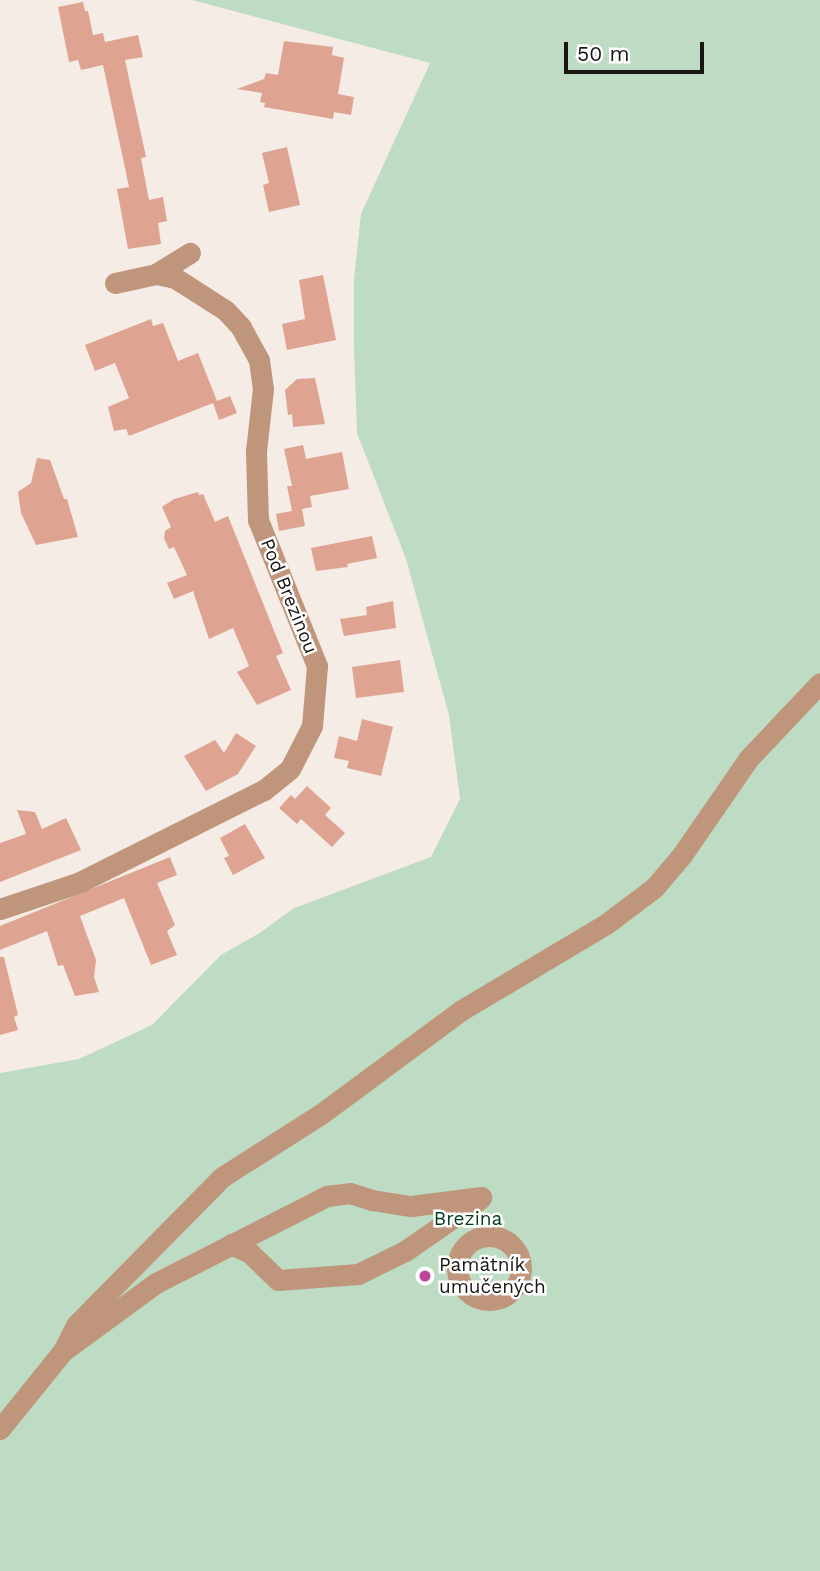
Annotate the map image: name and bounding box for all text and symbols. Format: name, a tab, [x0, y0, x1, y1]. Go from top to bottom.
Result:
scale bar	[568, 28, 708, 72]
text: 50 m	[577, 41, 629, 66]
street label: Pod Brezinou	[256, 535, 322, 657]
park label: Brezina	[434, 1208, 502, 1230]
place label: Pamätník umučených	[439, 1254, 546, 1298]
marker: Pamätník umučených	[417, 1268, 433, 1284]

